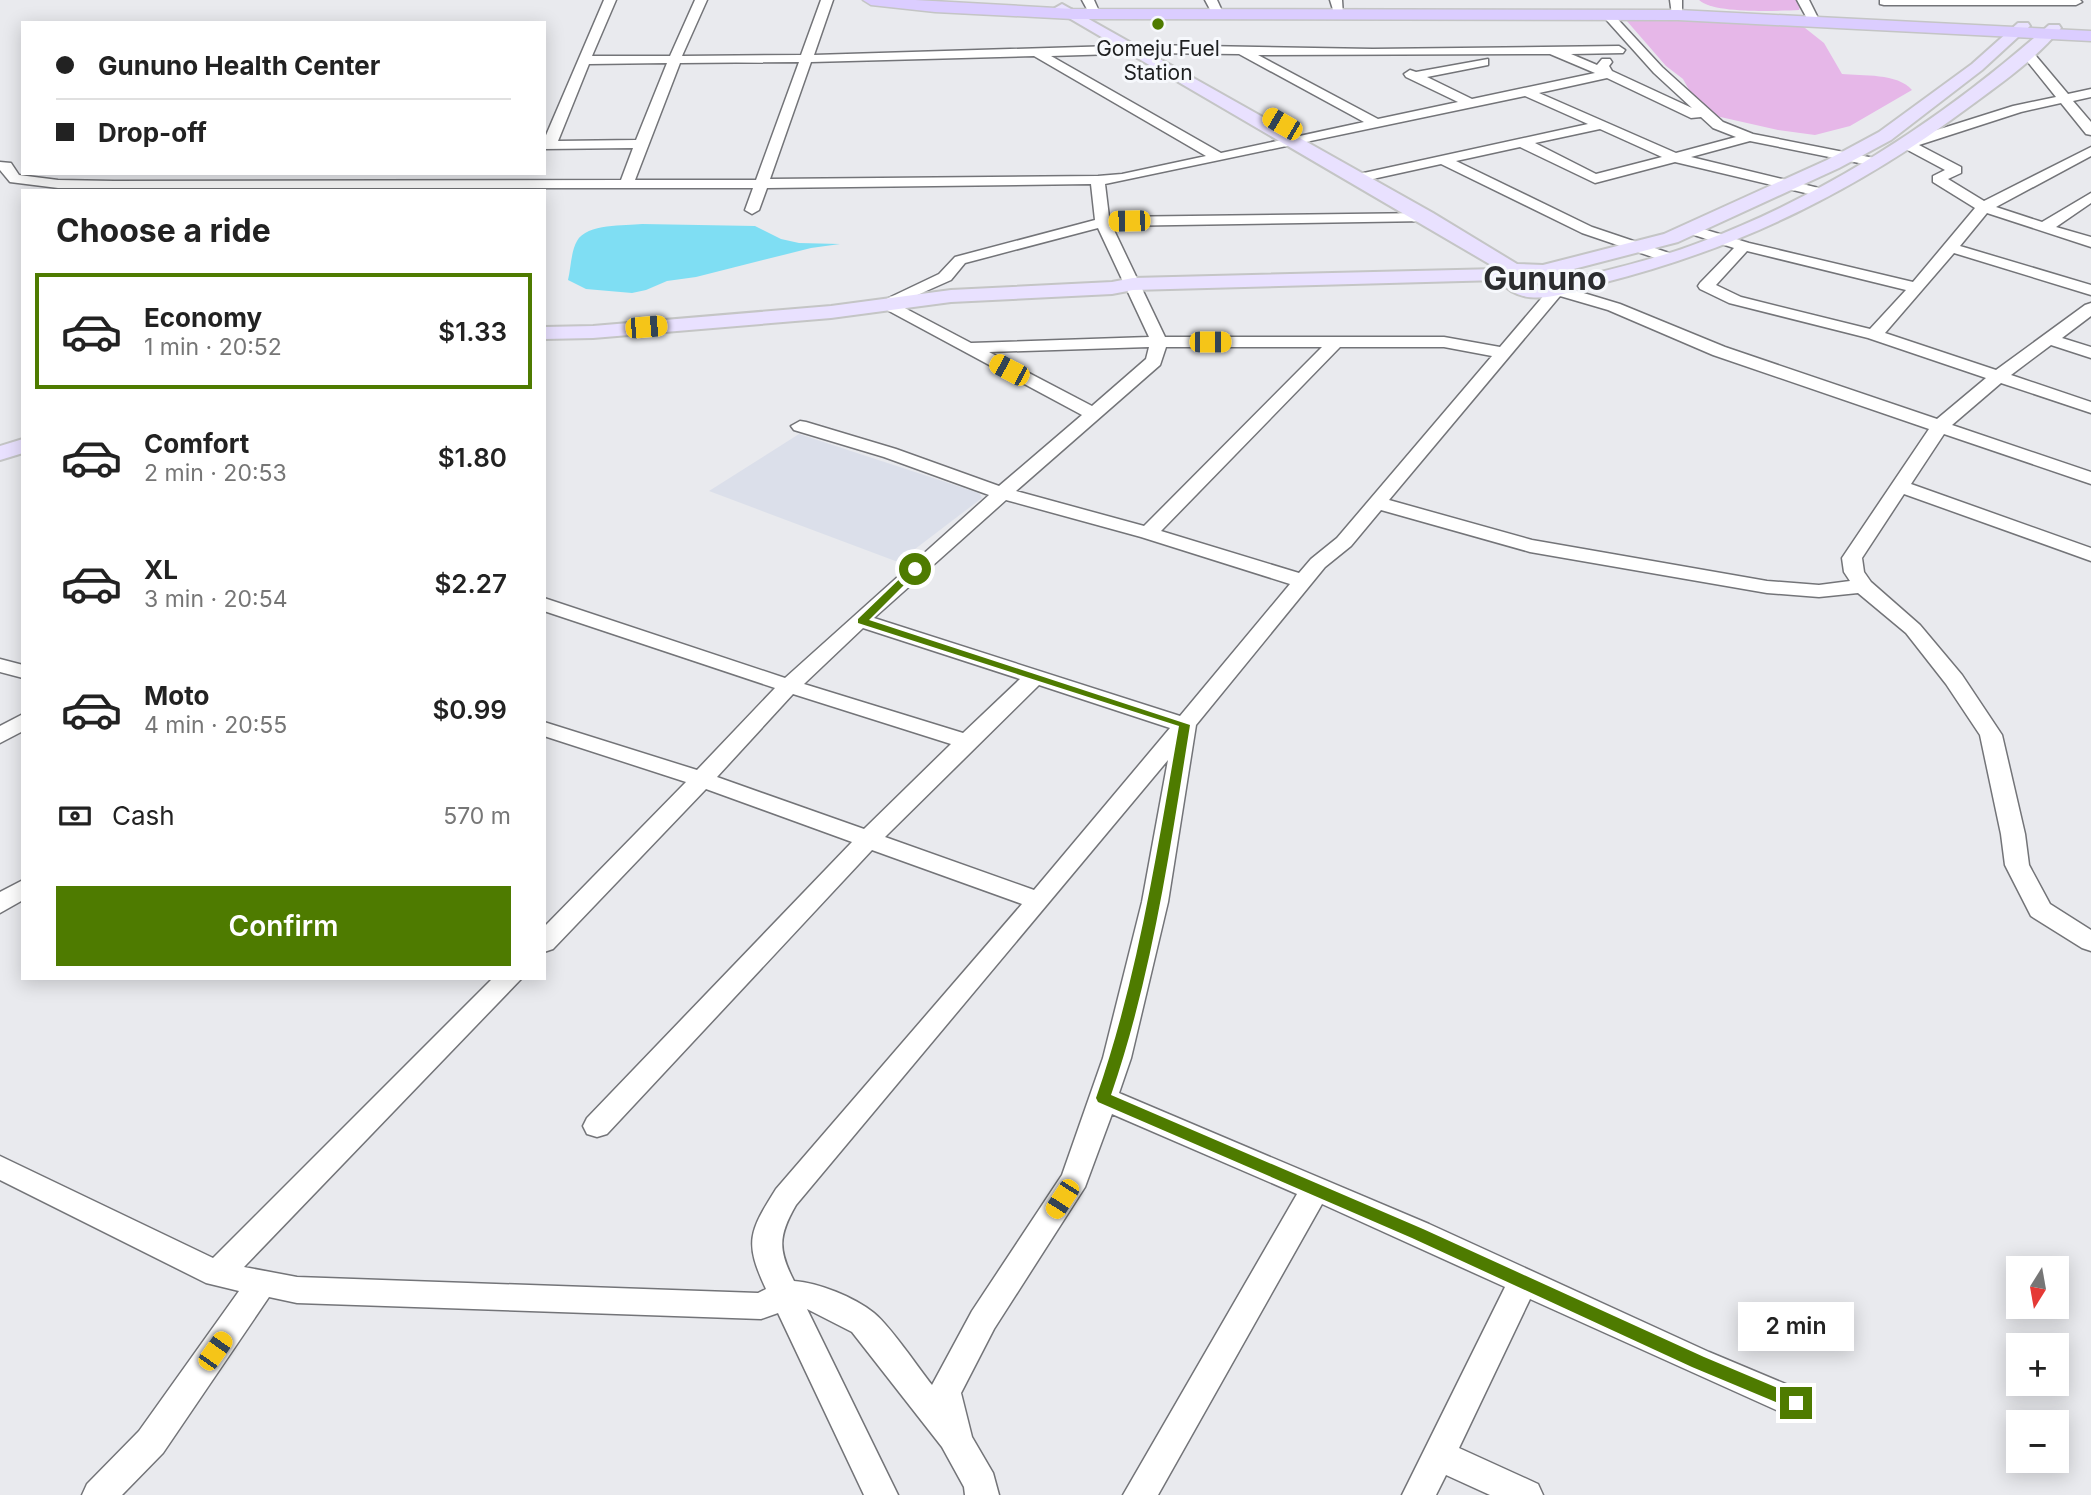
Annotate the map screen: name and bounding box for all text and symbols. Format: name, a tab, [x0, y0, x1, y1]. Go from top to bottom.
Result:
marker: Gomeju Fuel Station	[1150, 16, 1166, 32]
place label: Gomeju Fuel Station	[1096, 36, 1220, 85]
text: Gununo Health Center	[98, 50, 380, 81]
car	[1259, 104, 1306, 144]
text: Drop-off	[98, 117, 207, 148]
car	[1108, 210, 1151, 232]
text: Choose a ride	[56, 211, 271, 250]
district label: Gununo	[1483, 259, 1607, 298]
icon: car	[60, 300, 123, 363]
text: Economy	[144, 302, 262, 333]
car	[625, 315, 668, 339]
text: $1.33	[438, 316, 507, 347]
car	[1190, 332, 1232, 353]
text: 1 min · 20:52	[144, 333, 282, 361]
car	[986, 351, 1033, 389]
icon: car	[60, 426, 123, 489]
text: Comfort	[144, 428, 249, 459]
text: $1.80	[438, 442, 507, 473]
text: 2 min · 20:53	[144, 459, 287, 487]
icon: car	[60, 552, 123, 615]
route start	[899, 553, 931, 585]
text: XL	[144, 554, 178, 585]
text: $2.27	[434, 568, 507, 599]
text: 3 min · 20:54	[144, 585, 288, 613]
icon: car	[60, 678, 123, 741]
text: Moto	[144, 680, 209, 711]
text: $0.99	[432, 694, 507, 725]
text: 4 min · 20:55	[144, 711, 287, 739]
icon: cash	[56, 797, 94, 835]
text: Cash	[112, 800, 175, 831]
text: 570 m	[443, 802, 511, 830]
button: Confirm	[56, 886, 511, 966]
car	[1042, 1176, 1083, 1222]
north arrow	[2006, 1256, 2068, 1320]
map controls	[2006, 1256, 2069, 1473]
callout: 2 min	[1738, 1302, 1854, 1350]
text: 2 min	[1766, 1312, 1826, 1340]
car	[195, 1328, 236, 1374]
button: +	[2006, 1333, 2069, 1396]
route end	[1780, 1387, 1812, 1419]
button: −	[2006, 1410, 2069, 1473]

